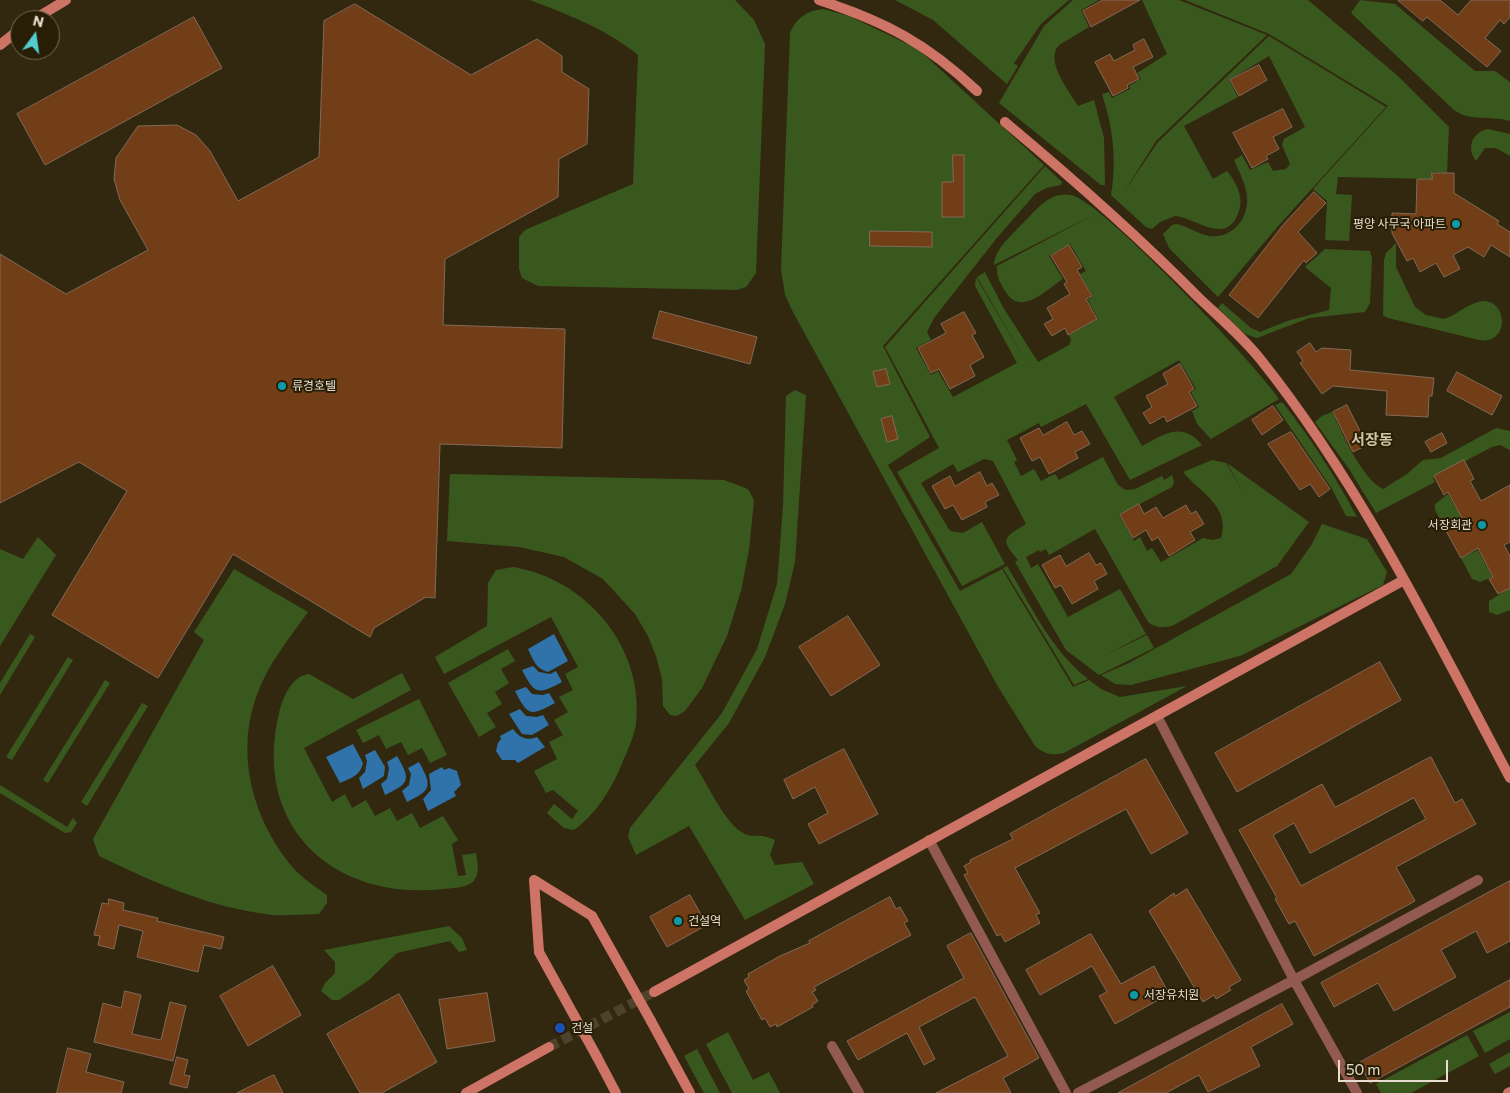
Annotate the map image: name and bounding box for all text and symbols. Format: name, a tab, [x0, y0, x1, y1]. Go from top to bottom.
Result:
north arrow	[10, 10, 60, 60]
text: N	[31, 11, 46, 30]
place label: 평양 사무국 아파트	[1353, 217, 1446, 231]
marker: 평양 사무국 아파트	[1450, 218, 1462, 230]
place label: 류경호텔	[292, 379, 336, 393]
marker: 류경호텔	[276, 380, 288, 392]
district label: 서장동	[1351, 431, 1393, 449]
place label: 서장회관	[1428, 518, 1472, 532]
marker: 서장회관	[1476, 519, 1488, 531]
place label: 건설역	[688, 914, 721, 928]
marker: 건설역	[672, 915, 684, 927]
place label: 서장유치원	[1144, 988, 1199, 1002]
marker: 서장유치원	[1128, 989, 1140, 1001]
marker: 건설	[553, 1021, 567, 1035]
place label: 건설	[571, 1021, 593, 1035]
scale bar	[1340, 1050, 1450, 1082]
text: 50 m	[1346, 1060, 1380, 1078]

